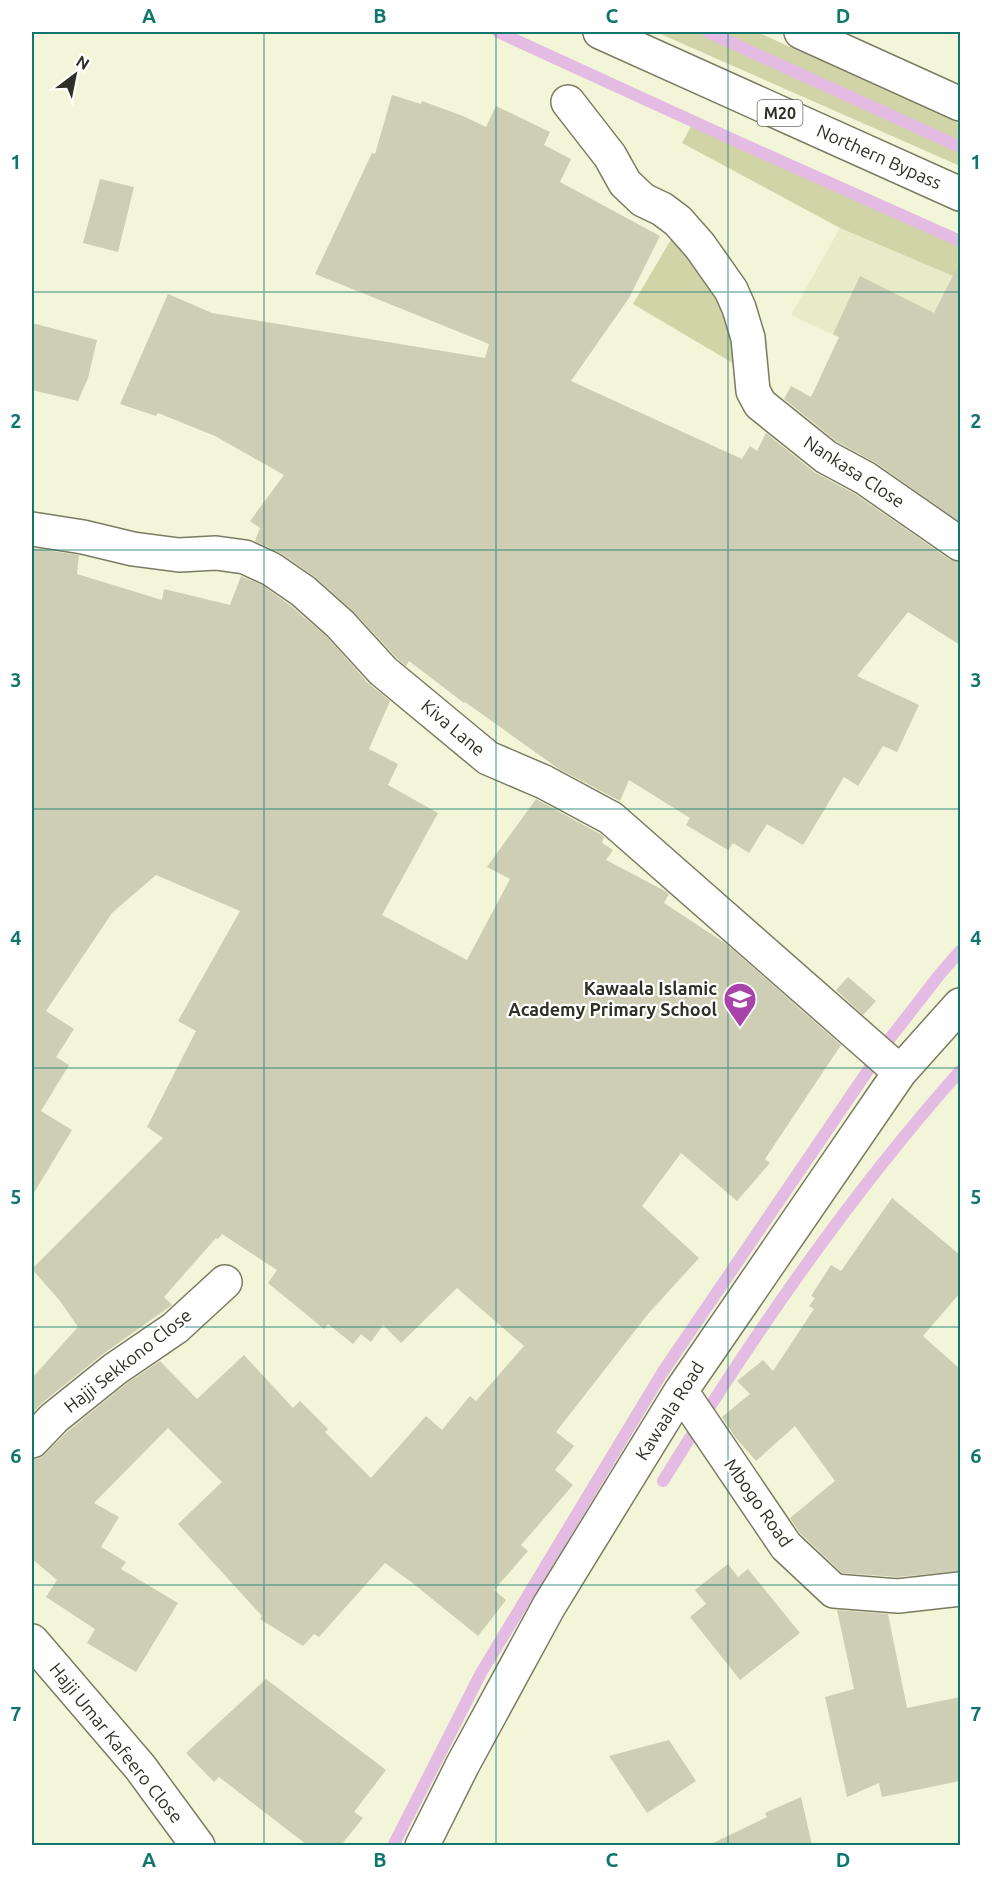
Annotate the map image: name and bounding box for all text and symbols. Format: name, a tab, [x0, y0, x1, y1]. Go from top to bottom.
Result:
text: A	[142, 4, 156, 27]
text: B	[373, 4, 387, 27]
text: C	[606, 4, 619, 27]
text: D	[836, 4, 850, 27]
north arrow	[45, 45, 105, 105]
text: N	[73, 51, 93, 73]
road number: M20	[758, 100, 802, 126]
street label: Northern Bypass	[814, 120, 945, 193]
text: 1	[10, 150, 22, 173]
text: 1	[970, 150, 982, 173]
text: 2	[10, 409, 22, 432]
text: 2	[970, 409, 982, 432]
street label: Nankasa Close	[800, 431, 909, 511]
text: 3	[10, 668, 22, 691]
text: 3	[970, 668, 982, 691]
street label: Kiva Lane	[418, 695, 489, 759]
text: 4	[10, 926, 22, 949]
text: 4	[970, 926, 982, 949]
place label: Kawaala Islamic Academy Primary School	[508, 978, 718, 1019]
school or university icon: Kawaala Islamic Academy Primary School	[722, 981, 758, 1028]
text: 5	[10, 1185, 22, 1208]
text: 5	[970, 1185, 982, 1208]
street label: Hajji Sekkono Close	[60, 1304, 195, 1416]
street label: Kawaala Road	[631, 1358, 707, 1463]
text: 6	[10, 1444, 22, 1467]
text: 6	[970, 1444, 982, 1467]
street label: Mbogo Road	[721, 1454, 797, 1550]
street label: Hajji Umar Kafeero Close	[46, 1658, 187, 1826]
text: 7	[10, 1702, 22, 1725]
text: 7	[970, 1702, 982, 1725]
text: A	[142, 1848, 156, 1871]
text: B	[373, 1848, 387, 1871]
text: C	[606, 1848, 619, 1871]
text: D	[836, 1848, 850, 1871]

